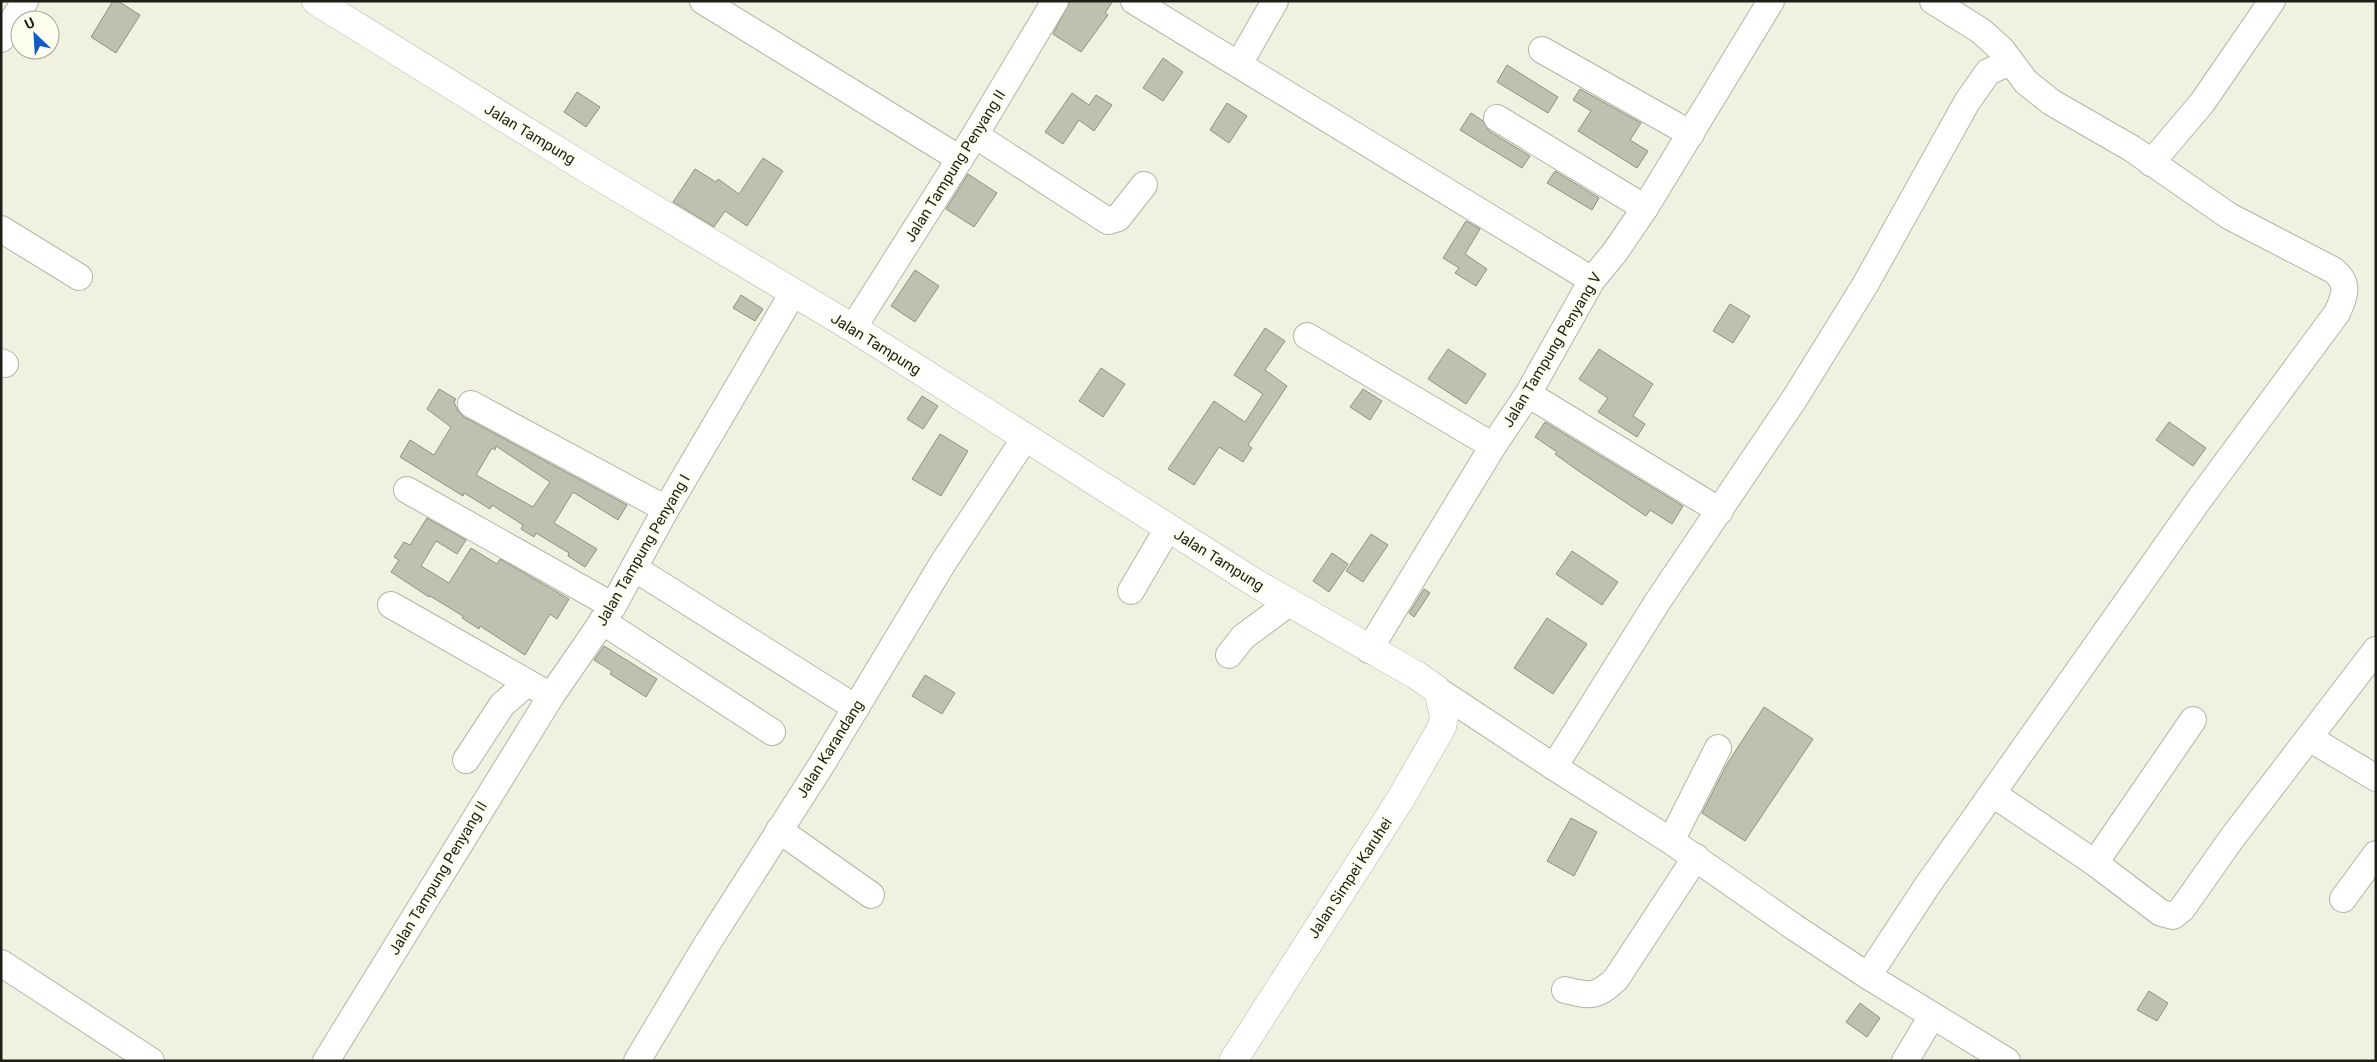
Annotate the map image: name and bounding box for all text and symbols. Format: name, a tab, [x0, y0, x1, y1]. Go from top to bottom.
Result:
north arrow	[10, 10, 60, 60]
text: U	[22, 14, 37, 32]
street label: Jalan Tampung Penyang II	[901, 87, 1009, 245]
street label: Jalan Tampung	[481, 100, 579, 168]
street label: Jalan Tampung Penyang V	[1499, 269, 1606, 431]
street label: Jalan Tampung	[828, 309, 924, 379]
street label: Jalan Tampung Penyang I	[592, 471, 694, 629]
street label: Jalan Tampung	[1171, 525, 1267, 595]
street label: Jalan Karandang	[793, 697, 867, 801]
street label: Jalan Tampung Penyang II	[385, 798, 491, 958]
street label: Jalan Simpei Karuhei	[1304, 814, 1396, 942]

